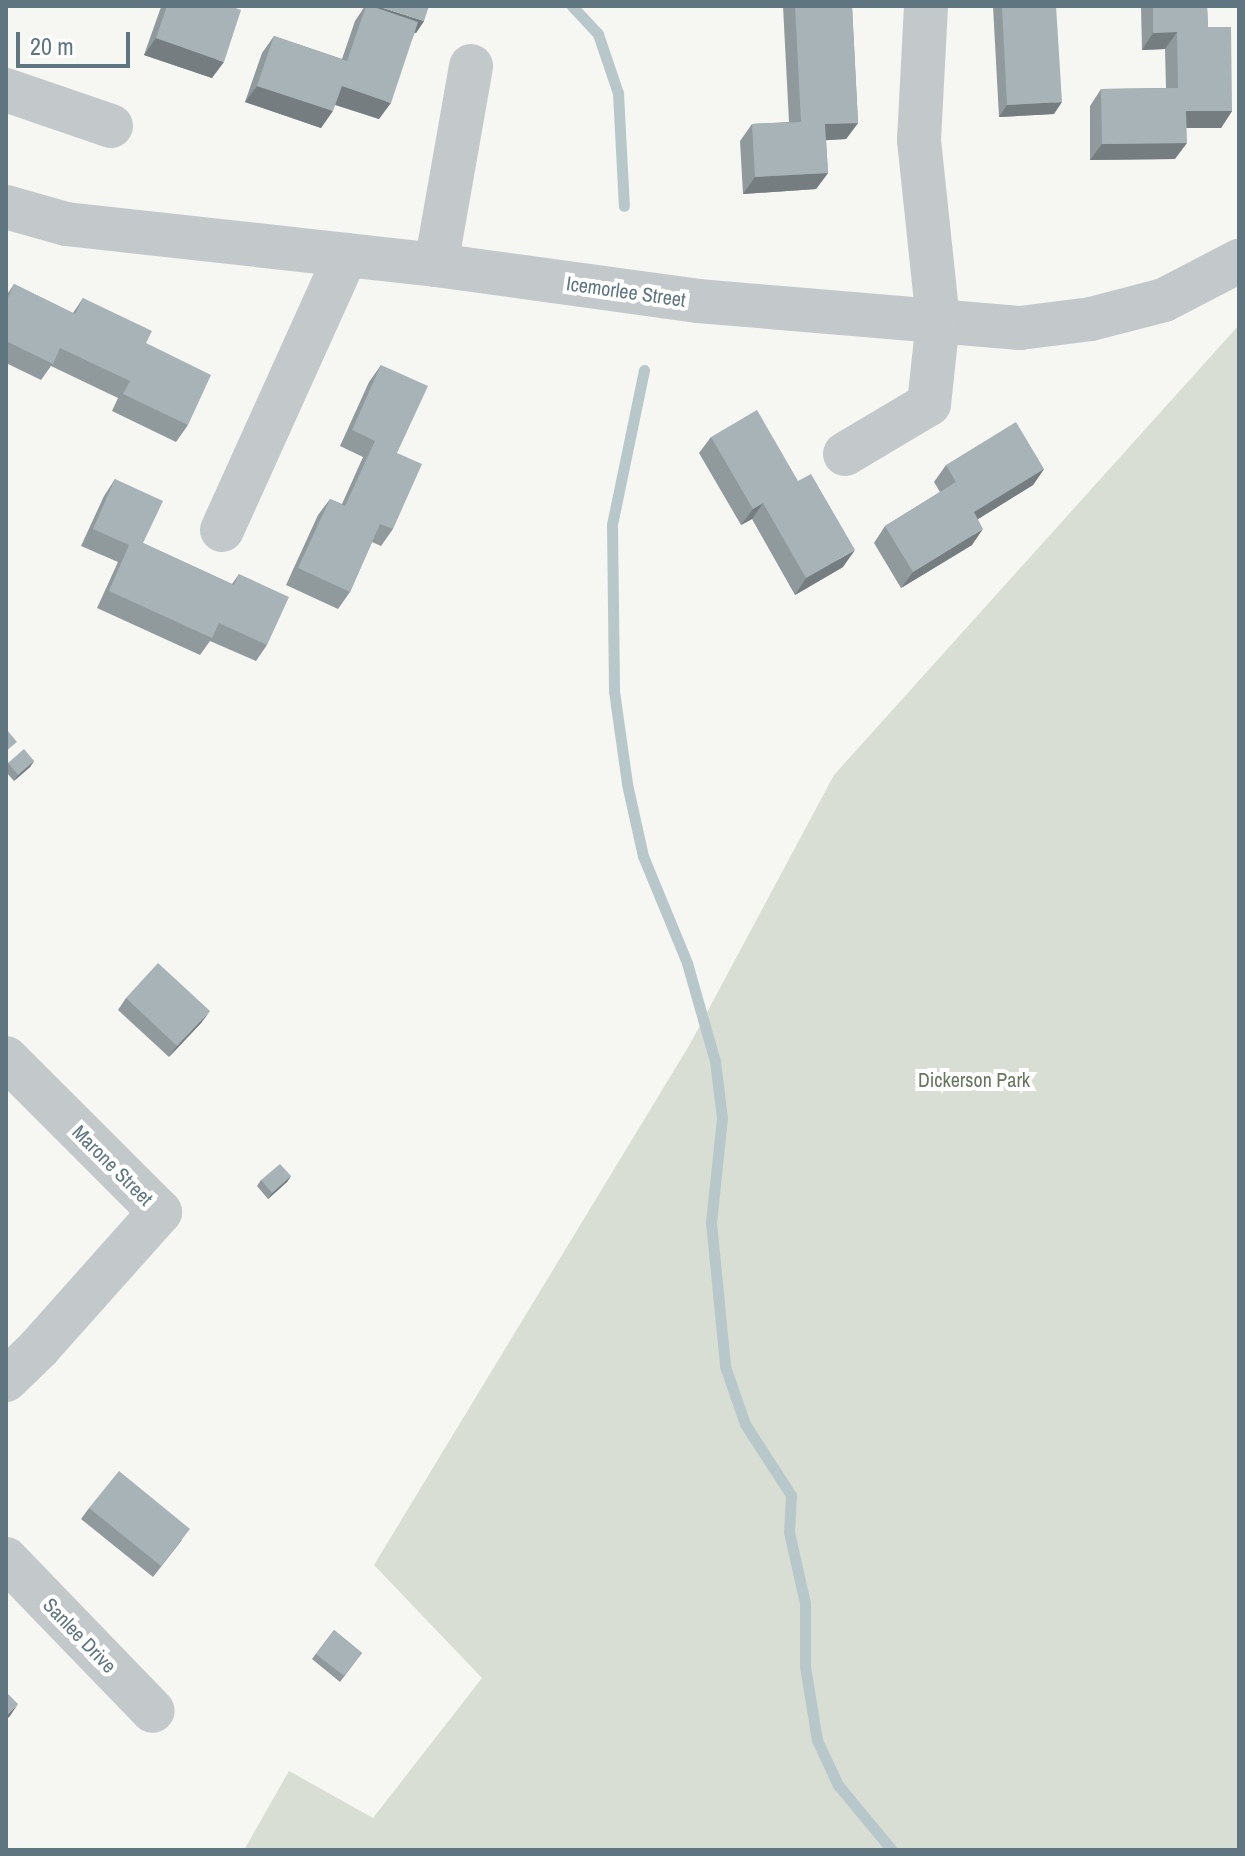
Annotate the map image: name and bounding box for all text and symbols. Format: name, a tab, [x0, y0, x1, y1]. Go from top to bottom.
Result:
scale bar	[20, 16, 134, 66]
text: 20 m	[30, 30, 74, 62]
street label: Icemorlee Street	[565, 271, 687, 311]
park label: Dickerson Park	[918, 1067, 1030, 1091]
street label: Marone Street	[68, 1120, 158, 1210]
street label: Sanlee Drive	[38, 1593, 122, 1677]

